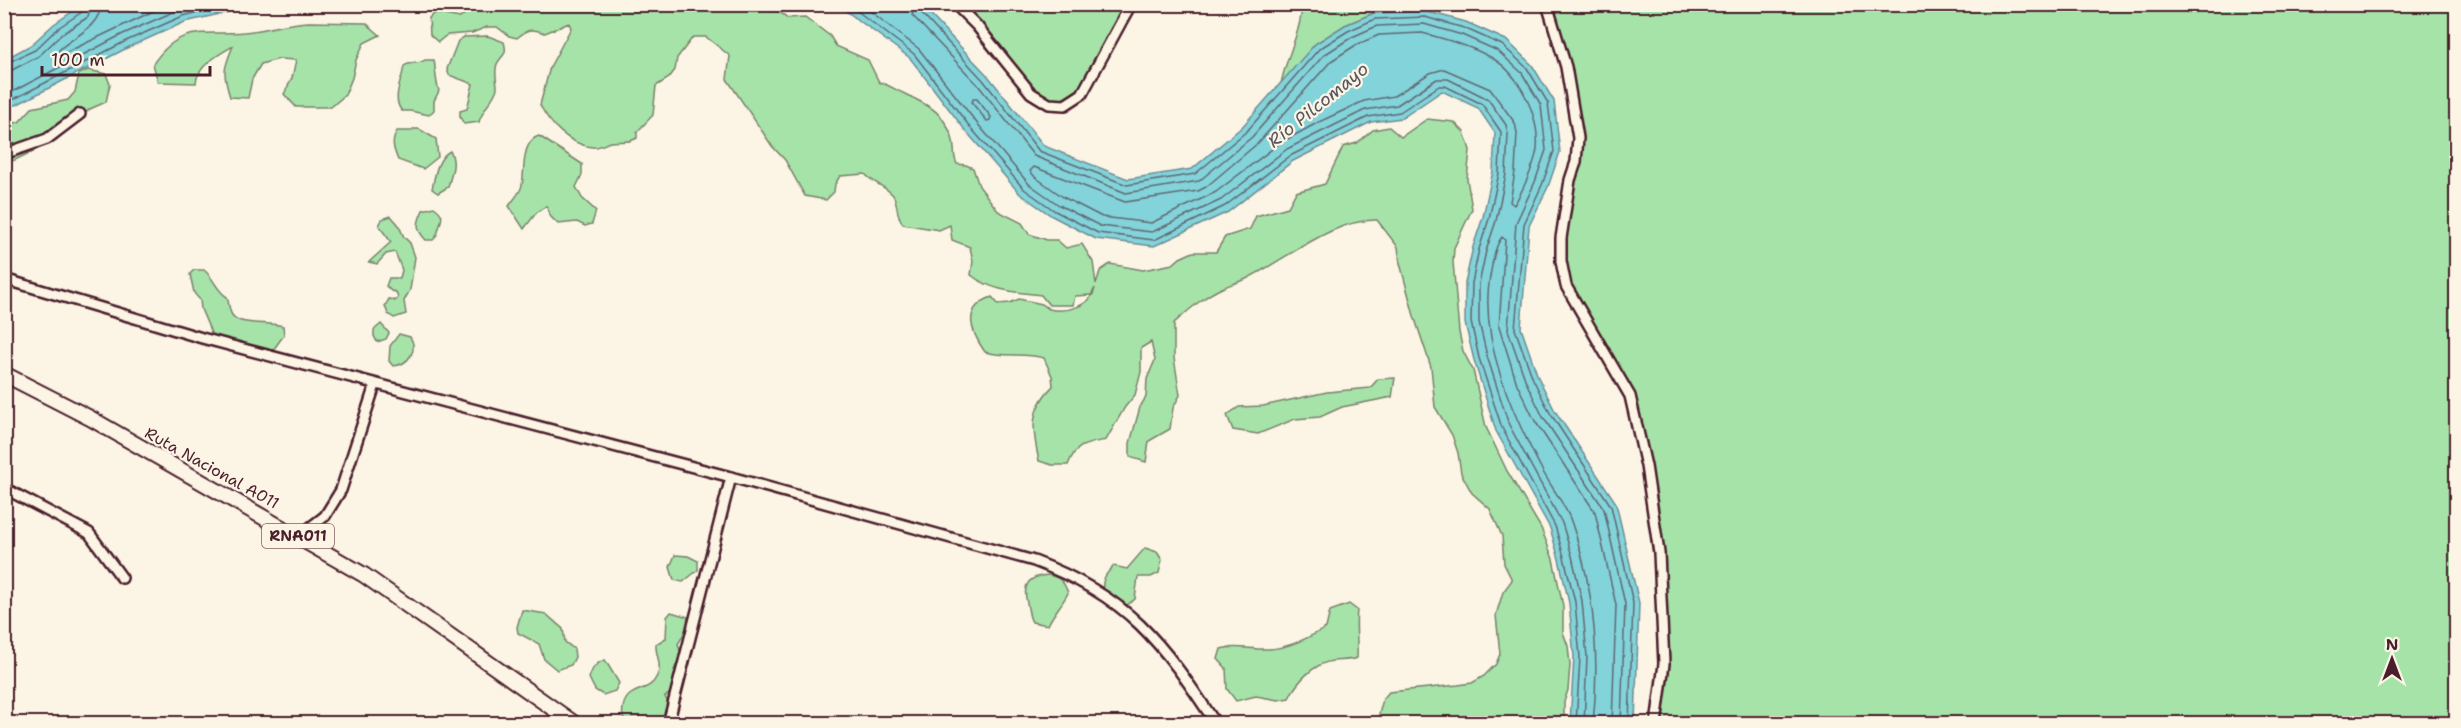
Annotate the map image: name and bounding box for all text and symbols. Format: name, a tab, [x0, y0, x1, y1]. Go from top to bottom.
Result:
scale bar	[42, 39, 210, 77]
text: 100 m	[51, 48, 105, 72]
water label: Río Pilcomayo	[1263, 57, 1374, 153]
street label: Ruta Nacional A011	[141, 422, 283, 514]
road number: RNA011	[262, 524, 334, 548]
north arrow	[2362, 629, 2422, 689]
text: N	[2386, 634, 2398, 655]

